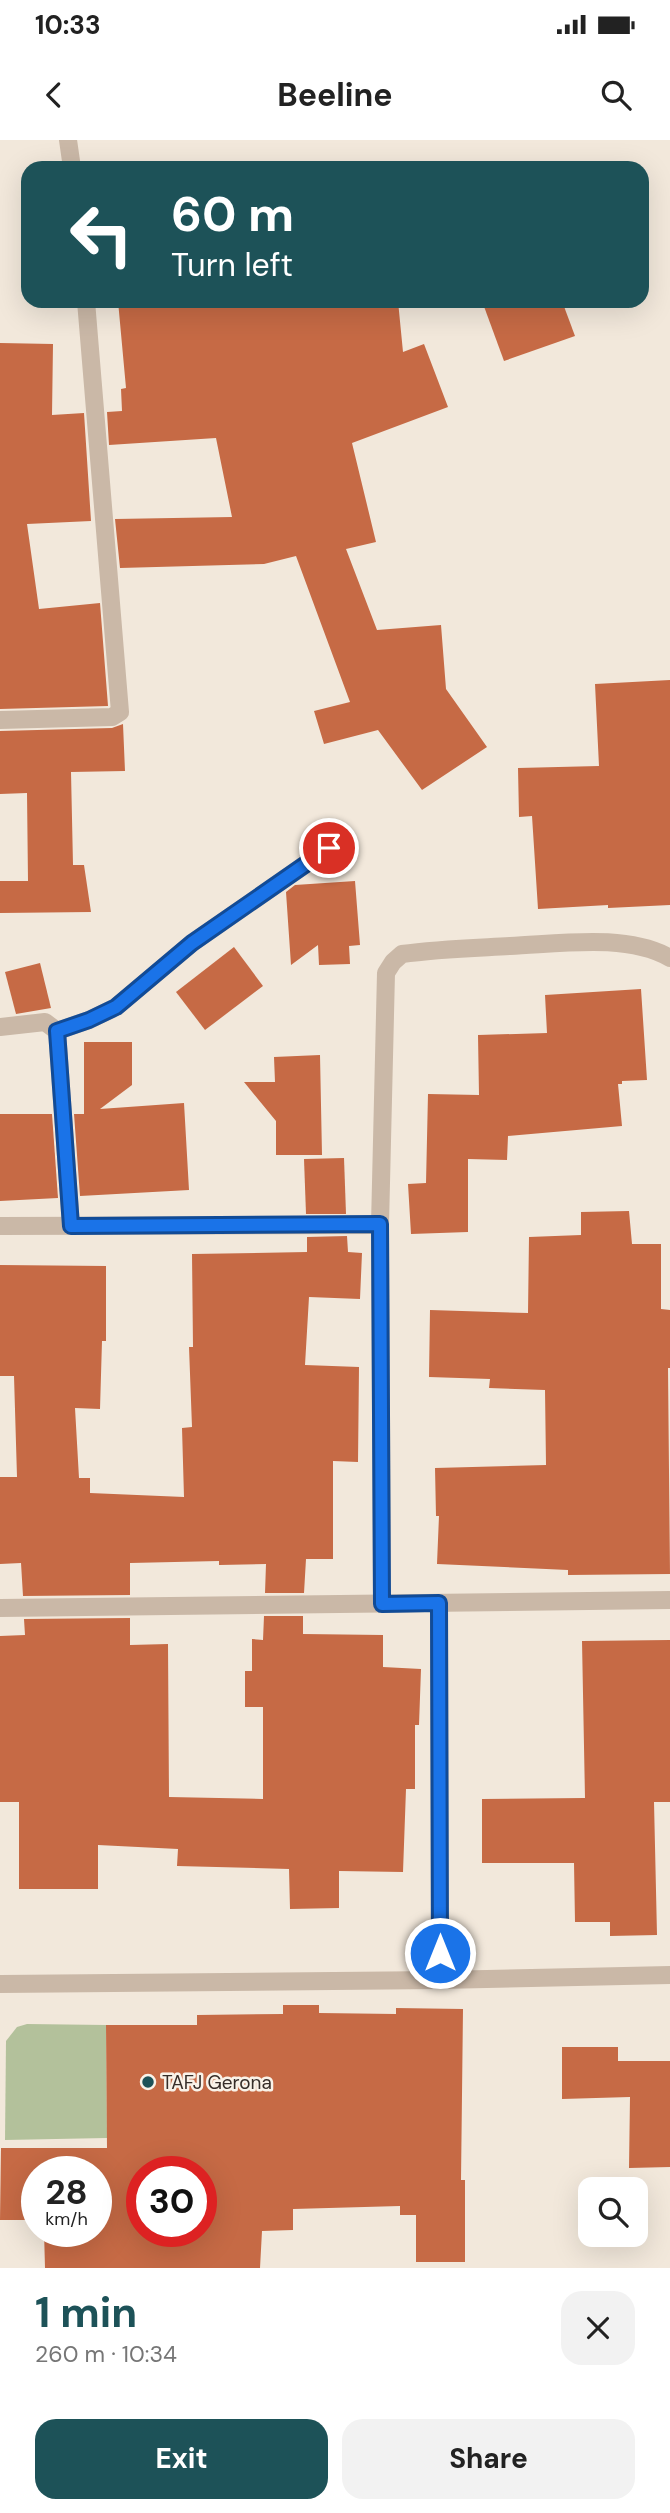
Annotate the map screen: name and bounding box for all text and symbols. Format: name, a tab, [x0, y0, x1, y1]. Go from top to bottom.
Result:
text: 10:33	[35, 8, 101, 42]
text: Beeline	[277, 74, 393, 116]
icon: back	[35, 76, 73, 114]
icon: search	[597, 76, 635, 114]
text: 60 m	[171, 182, 294, 246]
icon: left	[56, 189, 147, 280]
text: Turn left	[171, 244, 293, 286]
pin	[299, 818, 359, 878]
icon: arrive	[310, 829, 348, 867]
position arrow	[403, 1916, 477, 1990]
place label: TAFJ Gerona	[162, 2070, 272, 2095]
marker: TAFJ Gerona	[140, 2074, 156, 2090]
speed limit sign: 30	[126, 2156, 217, 2247]
text: 28	[45, 2169, 88, 2215]
map controls	[578, 2177, 648, 2247]
button: search	[578, 2177, 648, 2247]
text: km/h	[45, 2207, 88, 2231]
text: 1 min	[35, 2285, 137, 2340]
button: close	[561, 2291, 635, 2365]
text: 260 m · 10:34	[35, 2339, 177, 2369]
button: Exit	[35, 2419, 328, 2499]
button: Share	[342, 2419, 635, 2499]

